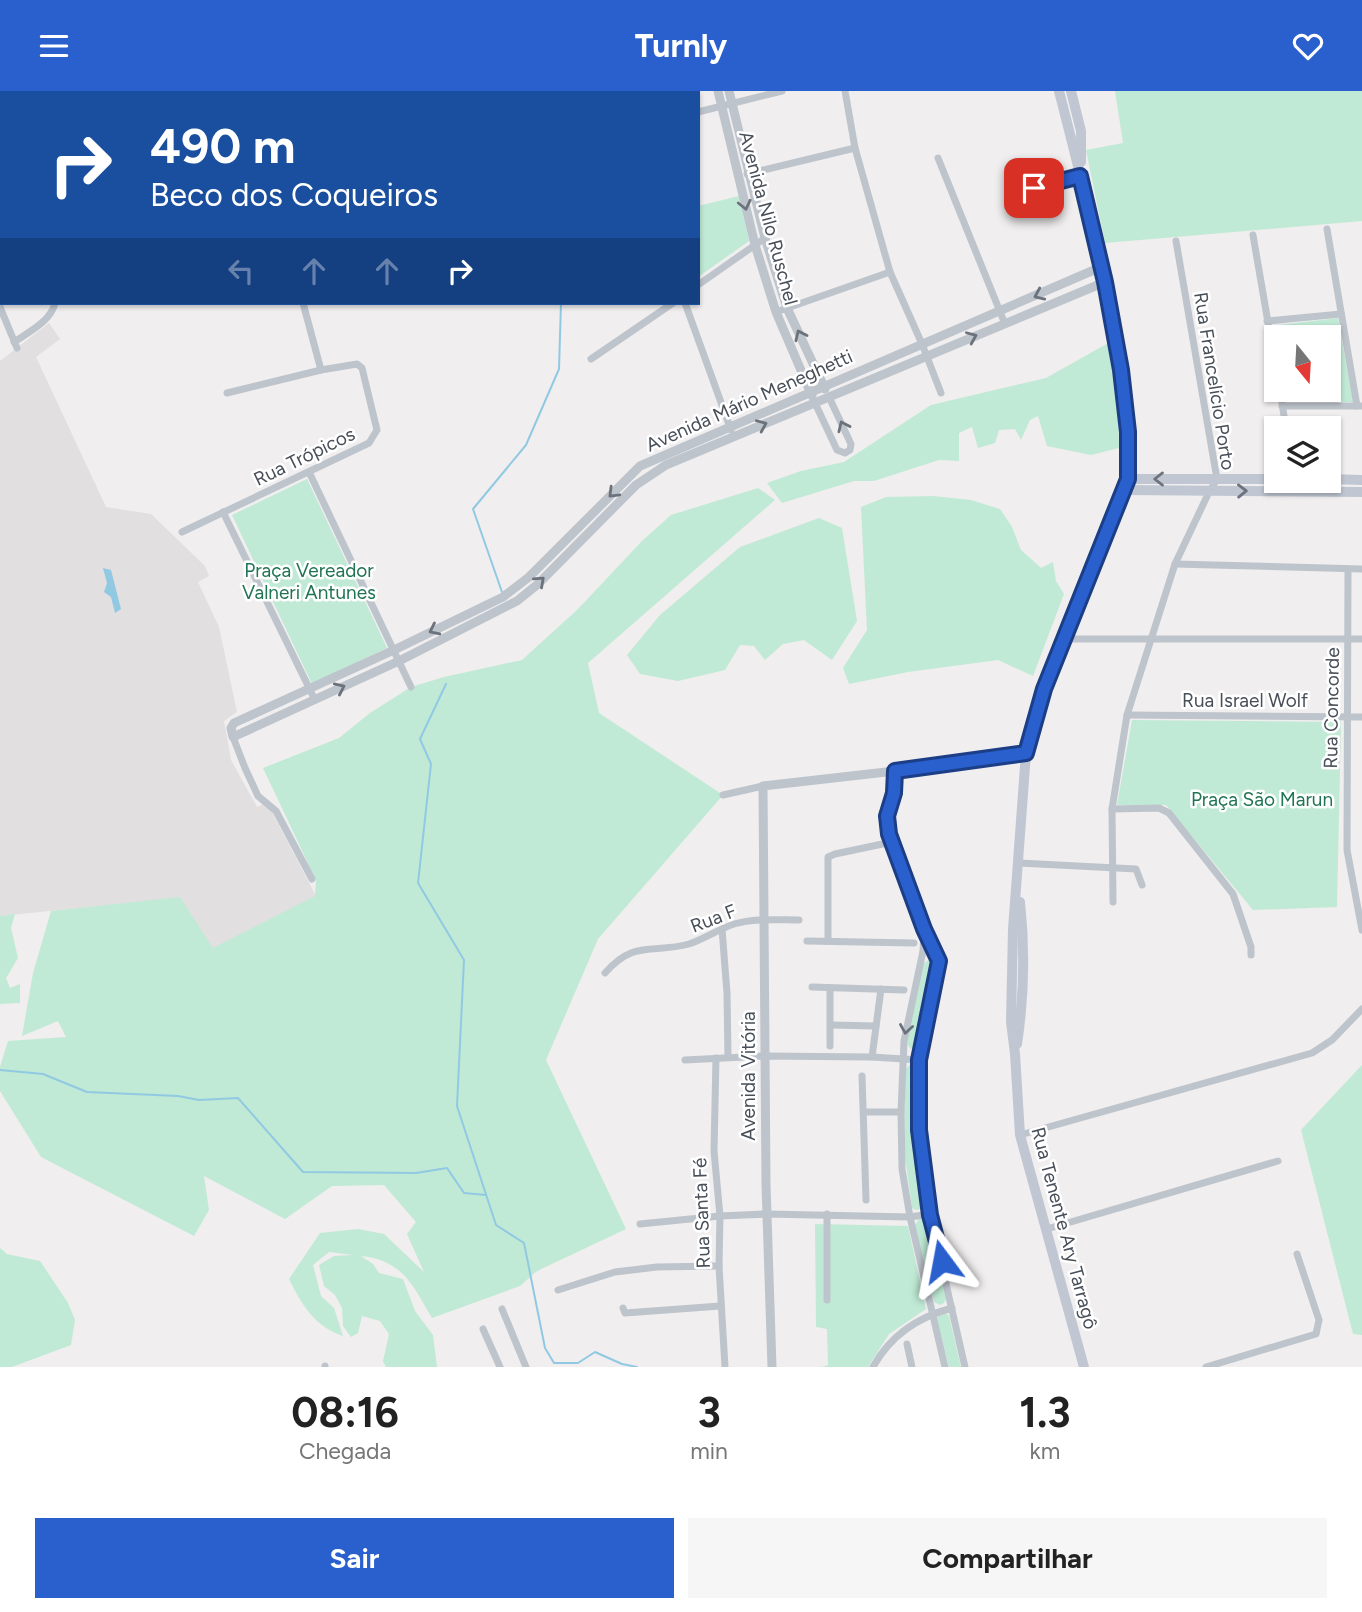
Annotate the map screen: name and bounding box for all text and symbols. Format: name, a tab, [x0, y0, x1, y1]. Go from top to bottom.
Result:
icon: menu	[35, 27, 73, 65]
text: Turnly	[635, 27, 727, 65]
icon: heart	[1289, 27, 1327, 65]
text: 490 m	[150, 116, 296, 175]
icon: right	[35, 119, 126, 210]
street label: Avenida Nilo Ruschel	[734, 129, 803, 308]
pin	[1004, 158, 1064, 218]
icon: arrive	[1015, 169, 1053, 207]
text: Beco dos Coqueiros	[150, 176, 438, 214]
one-way arrow	[737, 199, 751, 211]
icon: left	[222, 252, 260, 290]
icon: ahead	[295, 252, 333, 290]
icon: ahead	[368, 252, 406, 290]
icon: right	[441, 252, 479, 290]
one-way arrow	[1034, 287, 1046, 301]
street label: Rua Francelício Porto	[1189, 290, 1240, 472]
north arrow	[1264, 325, 1340, 403]
map controls	[1264, 325, 1341, 493]
one-way arrow	[794, 330, 808, 342]
one-way arrow	[966, 332, 978, 346]
street label: Avenida Mário Meneghetti	[642, 344, 856, 456]
button: layers	[1264, 416, 1341, 493]
one-way arrow	[756, 419, 768, 433]
one-way arrow	[837, 421, 851, 433]
street label: Rua Trópicos	[250, 422, 359, 491]
one-way arrow	[1153, 471, 1163, 487]
one-way arrow	[1236, 484, 1247, 499]
one-way arrow	[608, 485, 621, 498]
park label: Praça Vereador Valneri Antunes	[242, 559, 376, 604]
one-way arrow	[532, 577, 545, 590]
one-way arrow	[429, 622, 441, 636]
street label: Rua Concorde	[1319, 647, 1344, 769]
one-way arrow	[333, 683, 345, 697]
street label: Rua Israel Wolf	[1182, 689, 1308, 712]
park label: Praça São Marun	[1191, 788, 1333, 811]
street label: Rua F	[687, 899, 739, 938]
street label: Avenida Vitória	[737, 1011, 760, 1141]
one-way arrow	[899, 1023, 914, 1035]
street label: Rua Tenente Ary Tarragô	[1026, 1125, 1103, 1332]
street label: Rua Santa Fé	[688, 1157, 715, 1269]
position arrow	[905, 1224, 979, 1298]
text: 08:16	[291, 1387, 399, 1438]
text: 3	[697, 1387, 721, 1438]
text: 1.3	[1019, 1387, 1071, 1438]
text: Chegada	[299, 1437, 391, 1465]
text: min	[690, 1437, 728, 1465]
text: km	[1030, 1437, 1060, 1465]
button: Sair	[35, 1518, 674, 1598]
button: Compartilhar	[688, 1518, 1327, 1598]

